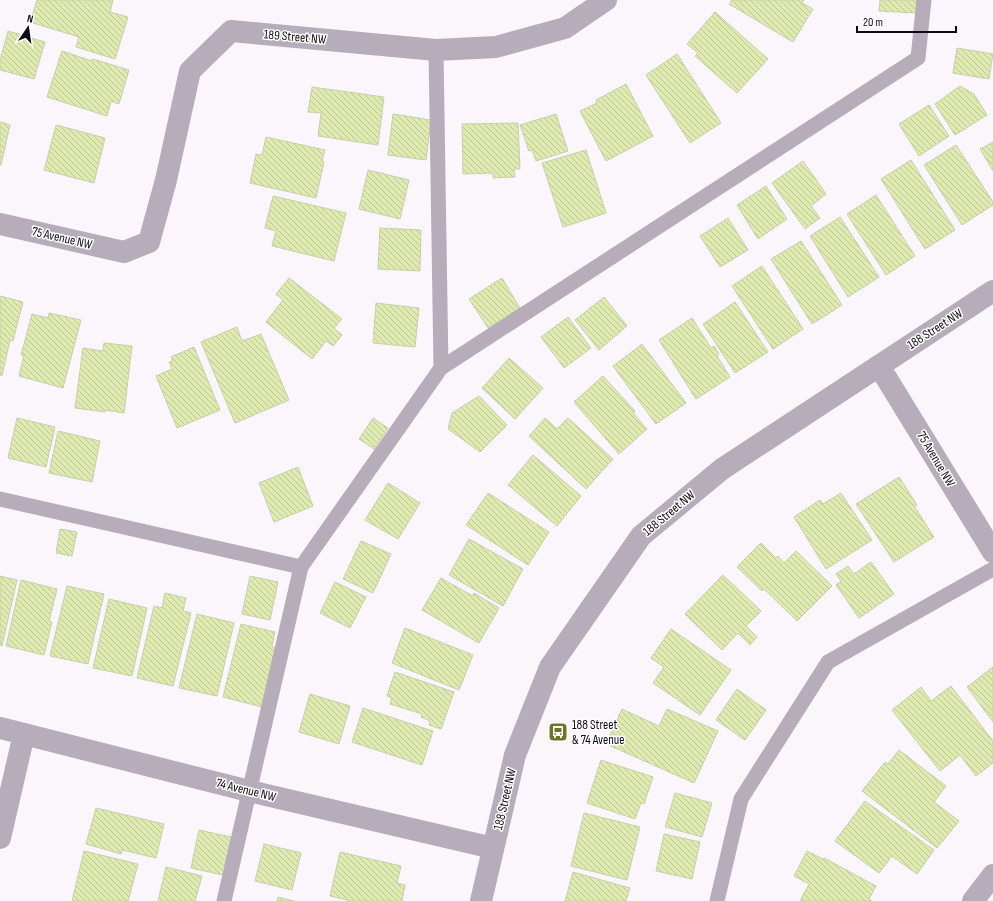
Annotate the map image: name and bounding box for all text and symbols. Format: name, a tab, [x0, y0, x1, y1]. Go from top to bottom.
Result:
north arrow	[8, 8, 48, 48]
scale bar	[857, 8, 956, 34]
text: N	[26, 12, 35, 26]
text: 20 m	[863, 15, 883, 30]
street label: 189 Street NW	[263, 26, 327, 48]
street label: 75 Avenue NW	[30, 223, 94, 253]
street label: 188 Street NW	[904, 305, 966, 353]
street label: 75 Avenue NW	[913, 429, 959, 490]
street label: 188 Street NW	[640, 486, 699, 539]
place label: 188 Street & 74 Avenue	[572, 717, 624, 748]
bus stop icon: 188 Street & 74 Avenue	[547, 721, 569, 743]
street label: 188 Street NW	[490, 766, 520, 831]
street label: 74 Avenue NW	[214, 775, 278, 805]

